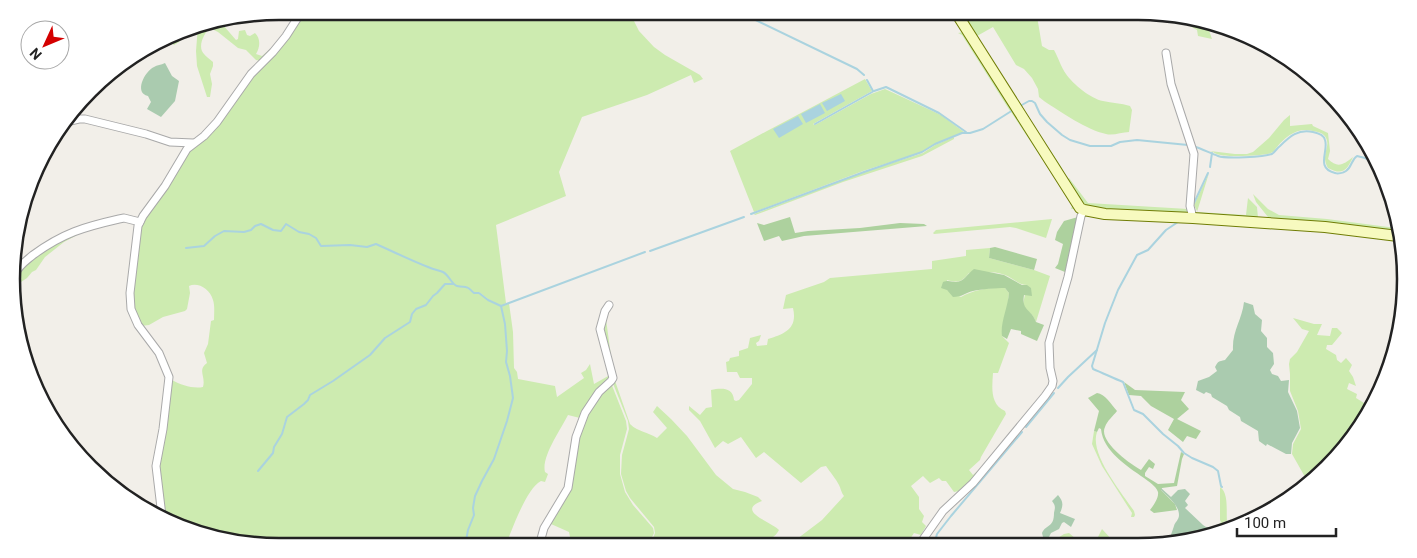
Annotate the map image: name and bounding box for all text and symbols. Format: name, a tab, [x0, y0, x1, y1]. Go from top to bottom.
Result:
north arrow	[20, 20, 70, 70]
text: N	[26, 45, 45, 63]
scale bar	[1237, 506, 1336, 538]
text: 100 m	[1244, 514, 1286, 532]

